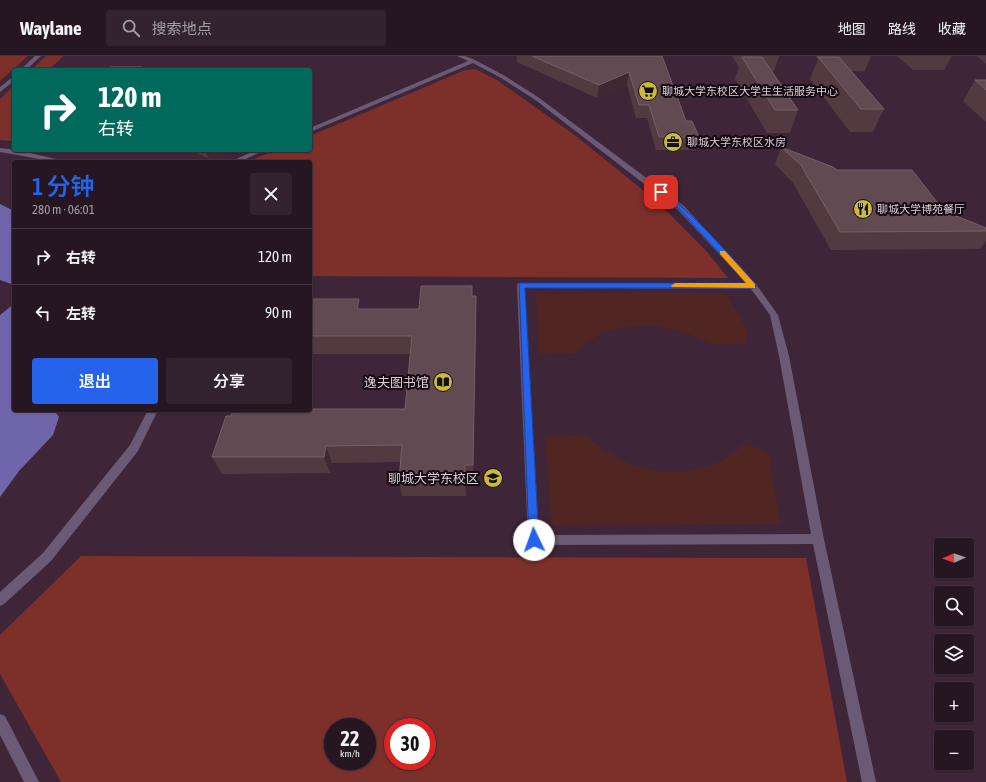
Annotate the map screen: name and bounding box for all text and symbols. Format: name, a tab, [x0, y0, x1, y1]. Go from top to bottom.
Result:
search box	[106, 10, 386, 46]
text: Waylane	[20, 17, 82, 39]
icon: search	[120, 17, 142, 39]
text: 搜索地点	[152, 20, 212, 37]
text: 地图	[838, 21, 866, 37]
text: 路线	[888, 21, 916, 37]
text: 收藏	[938, 21, 966, 37]
supermarket icon: 聊城大学东校区大学生生活服务中心	[637, 80, 659, 102]
text: 120 m	[98, 81, 161, 113]
icon: right	[32, 84, 84, 136]
place label: 聊城大学东校区大学生生活服务中心	[662, 85, 838, 97]
text: 右转	[98, 118, 134, 139]
office icon: 聊城大学东校区水房	[662, 131, 684, 153]
place label: 聊城大学东校区水房	[687, 136, 786, 148]
text: 1 分钟	[32, 173, 95, 200]
button: close	[250, 173, 292, 215]
pin	[644, 175, 678, 209]
icon: arrive	[650, 181, 672, 203]
restaurant icon: 聊城大学博苑餐厅	[852, 198, 874, 220]
text: 280 m · 06:01	[32, 202, 95, 217]
place label: 聊城大学博苑餐厅	[877, 203, 965, 215]
icon: right	[32, 246, 54, 268]
text: 120 m	[258, 248, 292, 265]
text: 右转	[66, 249, 96, 266]
icon: left	[32, 302, 54, 324]
text: 90 m	[265, 304, 292, 321]
text: 左转	[66, 305, 96, 322]
button: 退出	[32, 358, 158, 404]
button: 分享	[166, 358, 292, 404]
library icon: 逸夫图书馆	[432, 371, 454, 393]
place label: 逸夫图书馆	[364, 375, 429, 390]
school or university icon: 聊城大学东校区	[482, 467, 504, 489]
place label: 聊城大学东校区	[388, 471, 479, 486]
position arrow	[513, 519, 555, 561]
north arrow	[934, 538, 974, 578]
map controls	[934, 538, 974, 770]
button: search	[934, 586, 974, 626]
button: layers	[934, 634, 974, 674]
button: +	[934, 682, 974, 722]
speed limit sign: 30	[384, 718, 436, 770]
text: 22	[341, 727, 359, 750]
button: −	[934, 730, 974, 770]
text: km/h	[340, 748, 360, 759]

